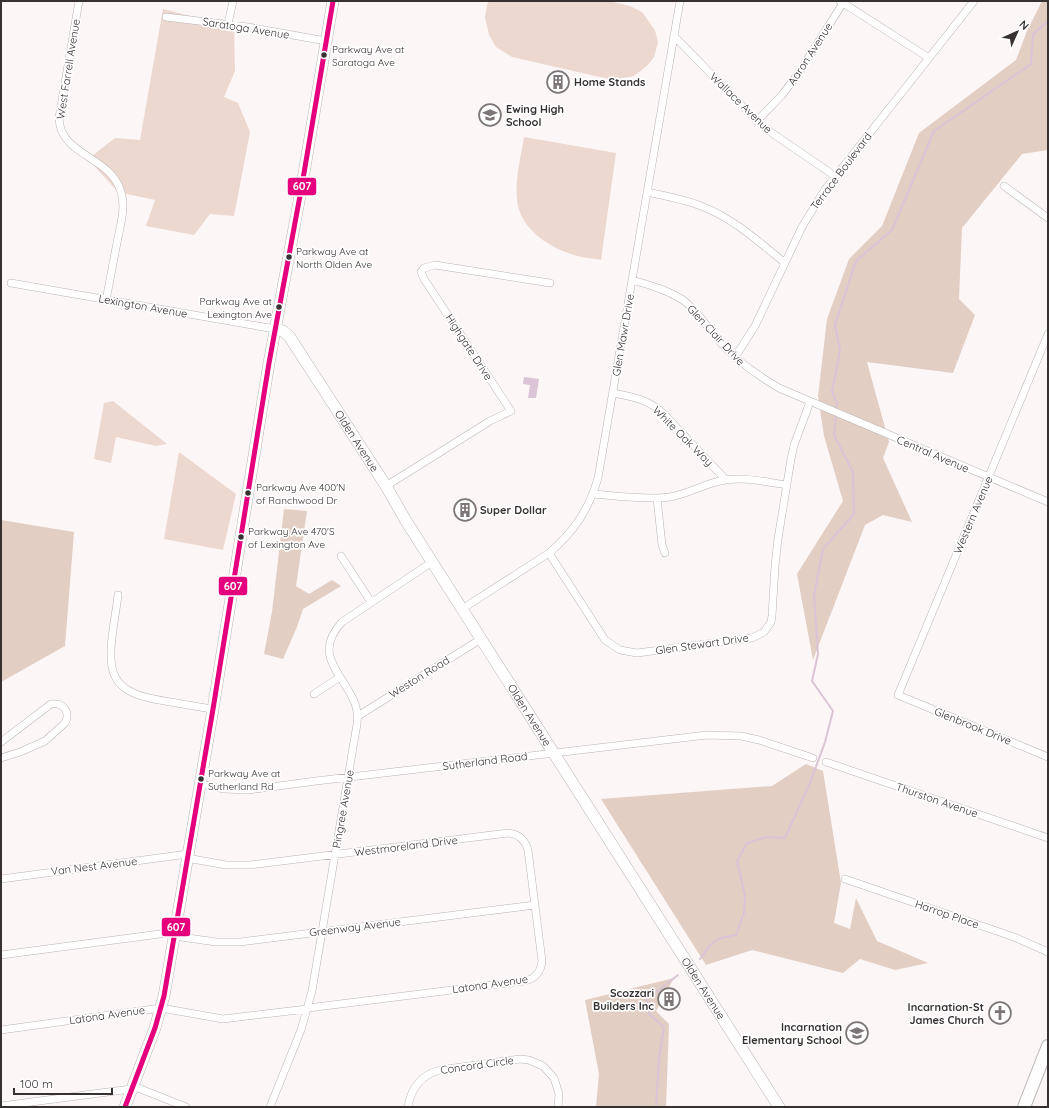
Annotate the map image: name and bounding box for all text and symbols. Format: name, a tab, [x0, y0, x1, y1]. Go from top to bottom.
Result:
north arrow	[997, 12, 1037, 52]
street label: Saratoga Avenue	[201, 14, 291, 42]
text: N	[1016, 17, 1032, 33]
street label: West Farrell Avenue	[53, 18, 83, 120]
street label: Aaron Avenue	[785, 20, 835, 88]
place label: Parkway Ave at Saratoga Ave	[332, 43, 405, 69]
marker: Parkway Ave at Saratoga Ave	[319, 50, 329, 60]
building icon: Home Stands	[545, 69, 571, 95]
street label: Wallace Avenue	[707, 70, 775, 136]
place label: Home Stands	[574, 75, 645, 89]
school or university icon: Ewing High School	[477, 102, 503, 128]
place label: Ewing High School	[506, 102, 564, 129]
street label: Terrace Boulevard	[807, 130, 875, 212]
line badge: 607	[287, 177, 317, 196]
text: 607	[293, 179, 311, 193]
place label: Parkway Ave at North Olden Ave	[296, 245, 372, 271]
marker: Parkway Ave at North Olden Ave	[284, 252, 294, 262]
street label: Lexington Avenue	[97, 291, 189, 321]
street label: Glen Mawr Drive	[609, 293, 637, 377]
place label: Parkway Ave at Lexington Ave	[200, 295, 273, 321]
marker: Parkway Ave at Lexington Ave	[274, 302, 284, 312]
street label: Glen Clair Drive	[684, 302, 748, 368]
street label: Highgate Drive	[442, 311, 496, 383]
street label: White Oak Way	[650, 403, 716, 469]
street label: Olden Avenue	[332, 407, 382, 474]
street label: Central Avenue	[895, 432, 971, 476]
street label: Western Avenue	[950, 474, 996, 556]
place label: Parkway Ave 400'N of Ranchwood Dr	[256, 481, 345, 507]
marker: Parkway Ave 400'N of Ranchwood Dr	[243, 488, 253, 498]
building icon: Super Dollar	[452, 497, 478, 523]
place label: Super Dollar	[480, 503, 547, 517]
place label: Parkway Ave 470'S of Lexington Ave	[248, 525, 335, 551]
marker: Parkway Ave 470'S of Lexington Ave	[236, 532, 246, 542]
line badge: 607	[218, 576, 248, 596]
text: 607	[224, 579, 242, 593]
street label: Glen Stewart Drive	[654, 631, 750, 657]
street label: Weston Road	[386, 653, 452, 701]
street label: Olden Avenue	[505, 681, 554, 749]
street label: Glenbrook Drive	[932, 704, 1014, 748]
street label: Sutherland Road	[442, 749, 528, 773]
place label: Parkway Ave at Sutherland Rd	[208, 767, 281, 793]
street label: Pingree Avenue	[329, 769, 357, 849]
marker: Parkway Ave at Sutherland Rd	[196, 774, 206, 784]
street label: Thurston Avenue	[894, 779, 980, 821]
street label: Westmoreland Drive	[353, 833, 459, 859]
street label: Van Nest Avenue	[50, 854, 138, 878]
street label: Harrop Place	[913, 897, 981, 931]
street label: Greenway Avenue	[308, 914, 402, 940]
line badge: 607	[161, 917, 191, 937]
text: 607	[167, 920, 185, 934]
street label: Olden Avenue	[679, 955, 728, 1022]
street label: Latona Avenue	[451, 972, 529, 996]
place label: Scozzari Builders Inc	[593, 986, 654, 1013]
building icon: Scozzari Builders Inc	[656, 986, 682, 1012]
place label: Incarnation-St James Church	[908, 1000, 984, 1027]
church icon: Incarnation-St James Church	[987, 1000, 1013, 1026]
street label: Latona Avenue	[68, 1003, 146, 1027]
place label: Incarnation Elementary School	[742, 1020, 842, 1047]
school or university icon: Incarnation Elementary School	[844, 1020, 870, 1046]
street label: Concord Circle	[439, 1053, 515, 1077]
scale bar	[14, 1070, 112, 1096]
text: 100 m	[20, 1076, 53, 1091]

